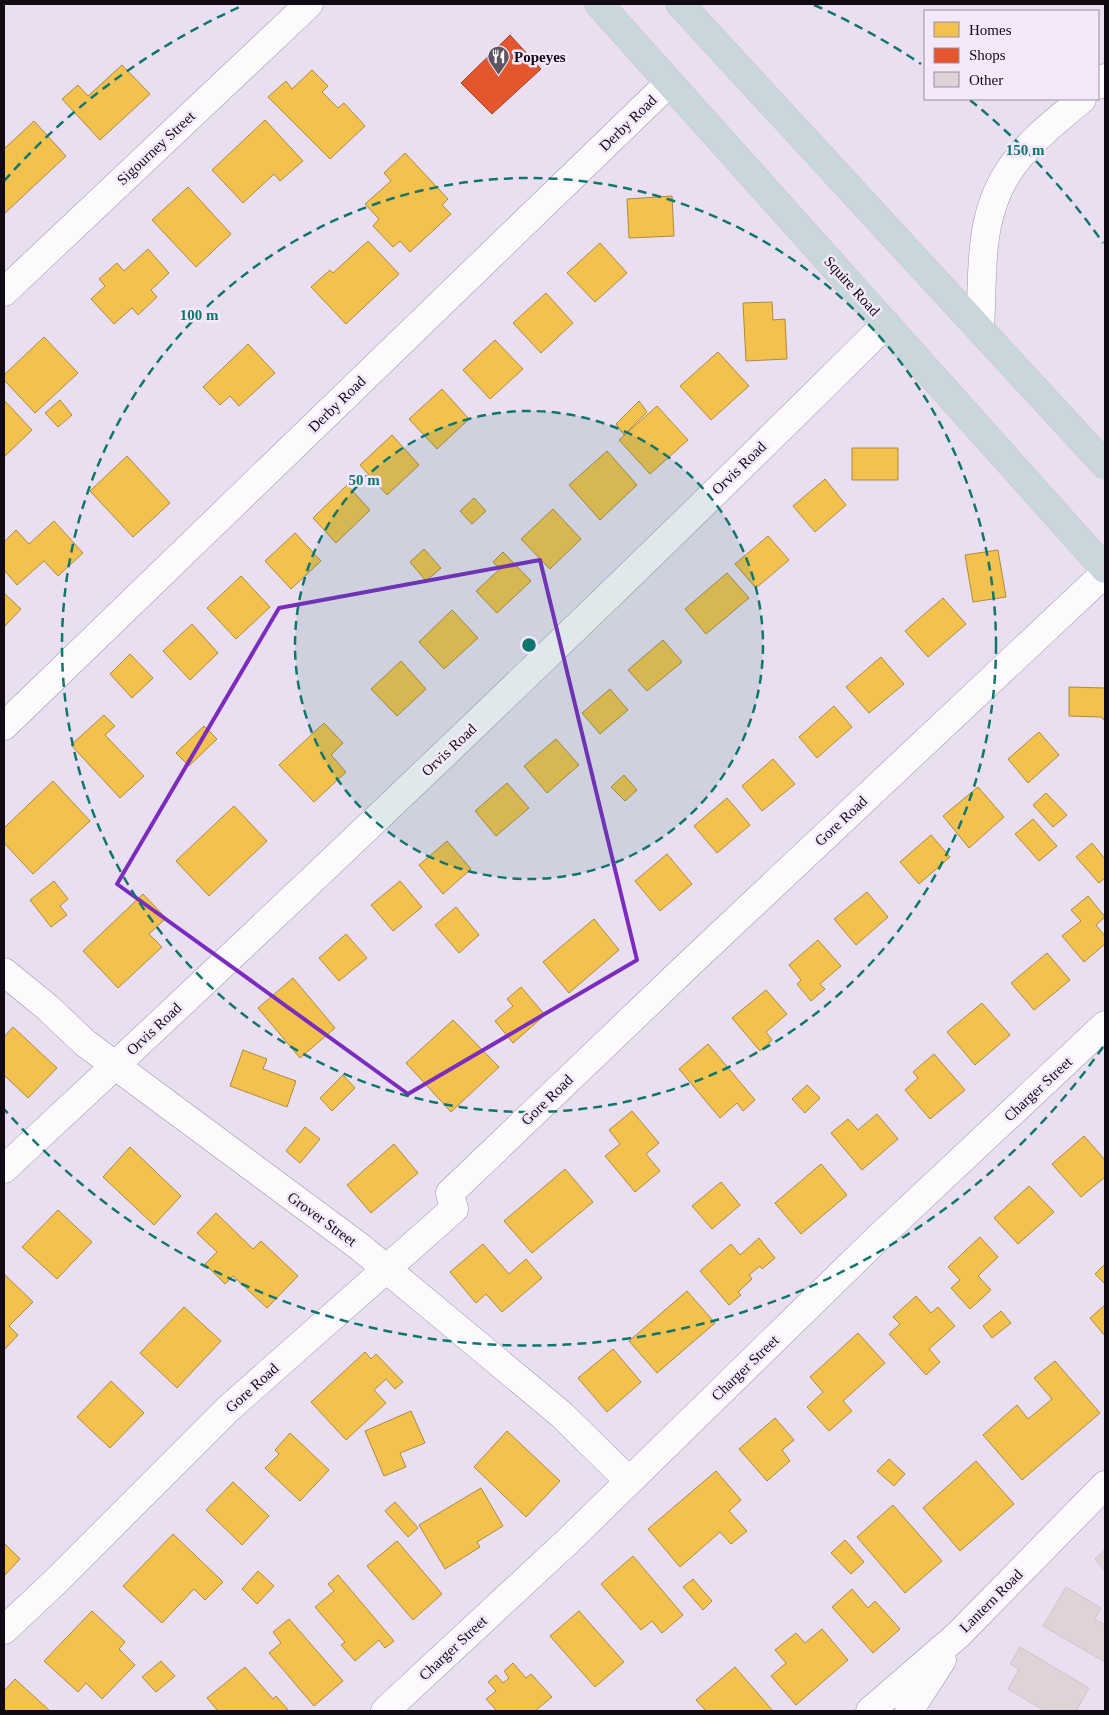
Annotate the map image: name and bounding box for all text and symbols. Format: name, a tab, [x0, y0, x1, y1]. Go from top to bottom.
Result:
legend	[924, 10, 1099, 100]
text: Homes	[969, 22, 1012, 38]
restaurant icon: Popeyes	[486, 45, 510, 76]
text: Shops	[969, 47, 1006, 63]
place label: Popeyes	[514, 49, 566, 65]
text: Other	[969, 72, 1003, 88]
street label: Derby Road	[596, 92, 660, 154]
street label: Sigourney Street	[114, 107, 199, 188]
text: 150 m	[1006, 142, 1045, 158]
street label: Squire Road	[821, 253, 883, 319]
text: 100 m	[180, 307, 219, 323]
street label: Derby Road	[305, 373, 369, 435]
street label: Orvis Road	[709, 438, 770, 498]
text: 50 m	[348, 472, 380, 488]
centre of rings	[520, 636, 538, 654]
street label: Orvis Road	[418, 720, 480, 779]
street label: Gore Road	[812, 793, 871, 849]
street label: Orvis Road	[123, 999, 185, 1058]
street label: Charger Street	[1001, 1053, 1076, 1124]
street label: Gore Road	[518, 1071, 576, 1128]
street label: Grover Street	[284, 1189, 360, 1250]
street label: Charger Street	[708, 1332, 782, 1404]
street label: Gore Road	[222, 1360, 282, 1416]
street label: Lantern Road	[956, 1566, 1026, 1636]
street label: Charger Street	[416, 1612, 491, 1683]

